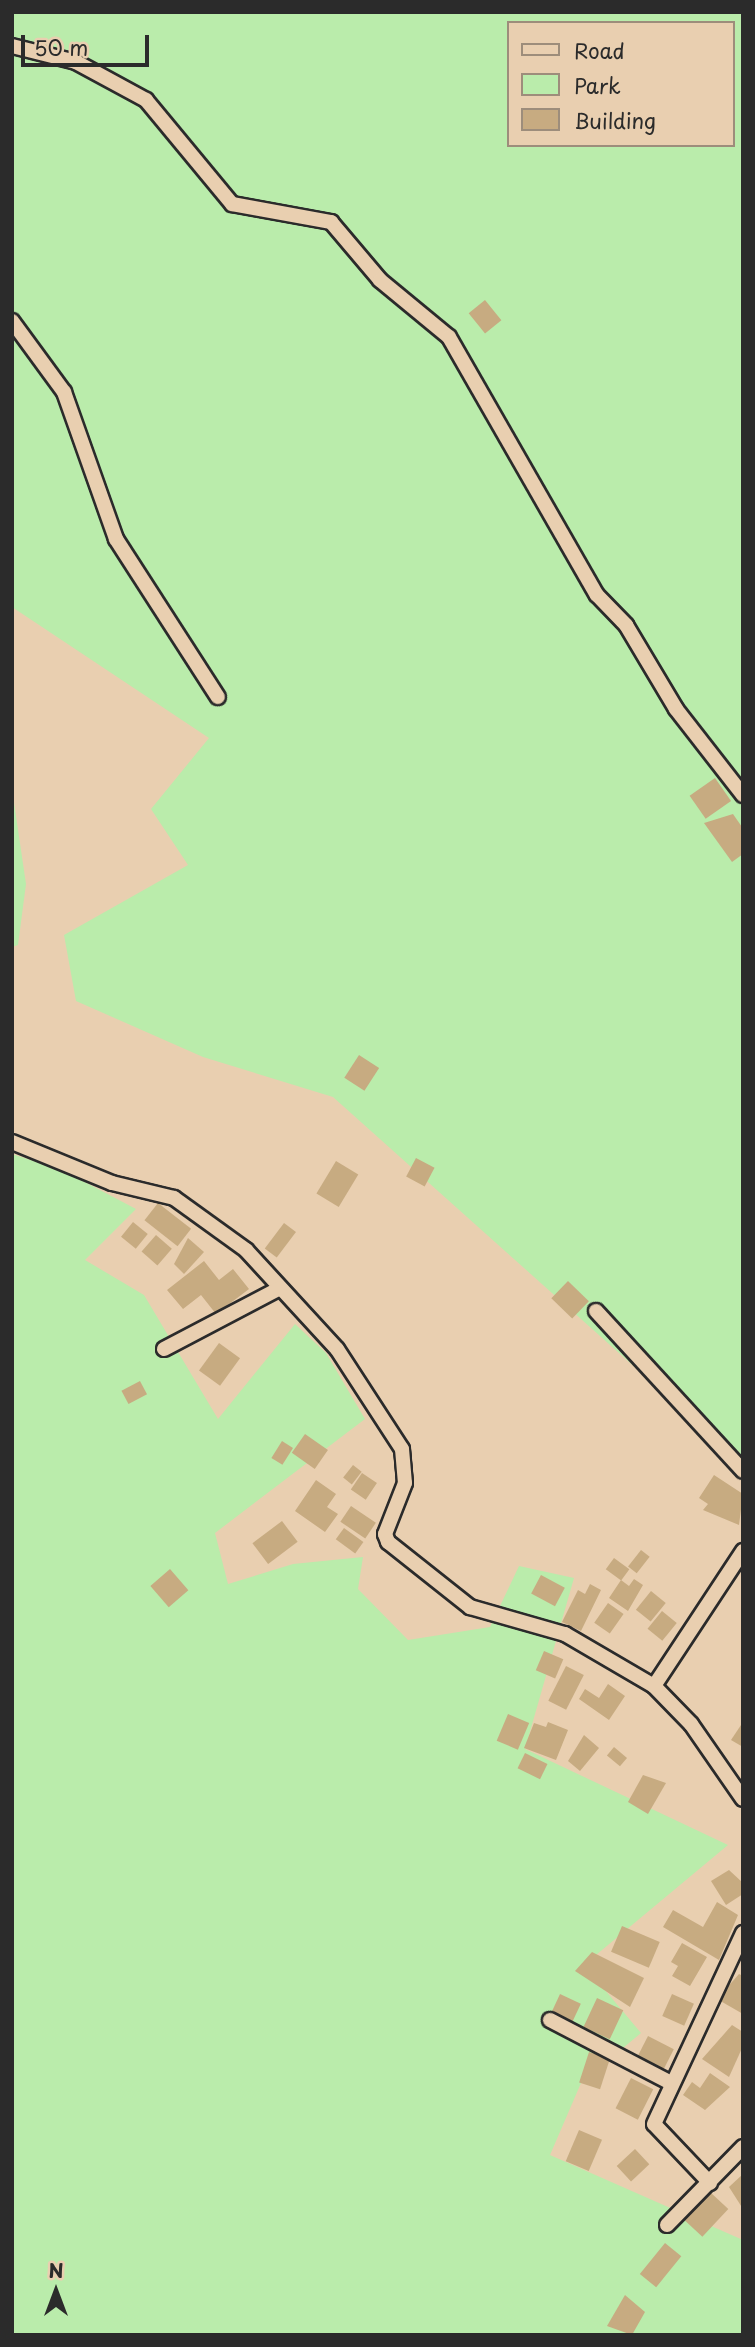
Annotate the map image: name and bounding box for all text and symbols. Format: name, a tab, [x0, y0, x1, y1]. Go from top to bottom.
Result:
scale bar	[24, 21, 152, 65]
legend	[506, 21, 734, 147]
text: 50 m	[34, 31, 88, 63]
text: Road	[574, 34, 625, 66]
text: Park	[574, 69, 621, 101]
text: Building	[574, 104, 656, 136]
north arrow	[21, 2256, 91, 2326]
text: N	[48, 2256, 64, 2284]

